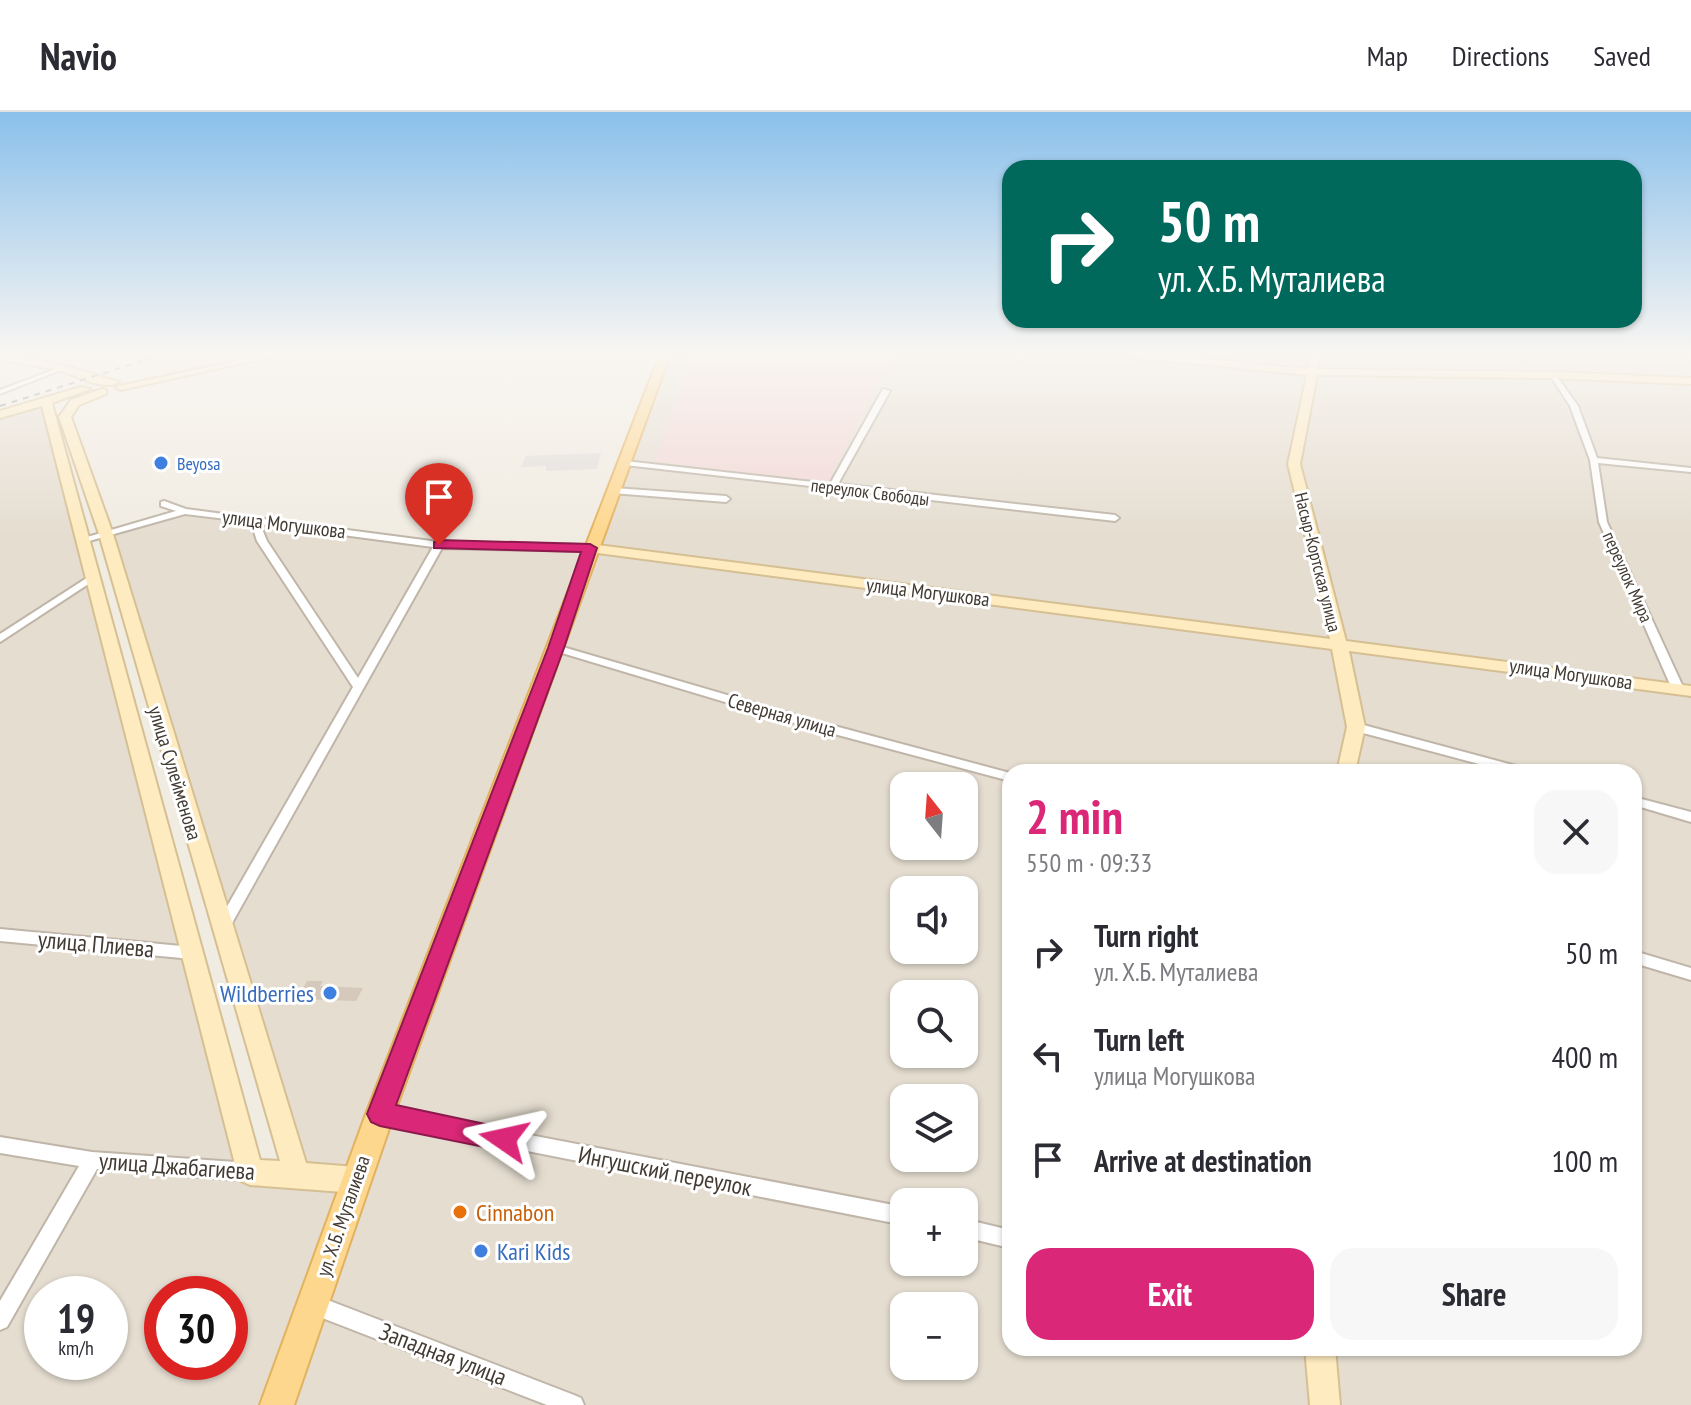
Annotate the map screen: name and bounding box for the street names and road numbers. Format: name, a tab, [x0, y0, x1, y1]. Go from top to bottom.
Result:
street label: переулок Свободы	[810, 473, 930, 511]
street label: Насыр-Кортская улица	[1290, 490, 1346, 634]
street label: улица Могушкова	[221, 504, 347, 544]
street label: переулок Мира	[1598, 528, 1658, 626]
street label: улица Могушкова	[865, 572, 991, 612]
street label: улица Могушкова	[1508, 652, 1634, 696]
street label: Северная улица	[725, 687, 839, 743]
street label: улица Сулейменова	[142, 703, 208, 843]
street label: улица Плиева	[37, 923, 155, 965]
street label: Ингушский переулок	[576, 1139, 755, 1203]
street label: улица Джабагиева	[98, 1145, 256, 1187]
street label: ул. Х.Б. Муталиева	[310, 1152, 376, 1280]
street label: Западная улица	[375, 1316, 511, 1392]

